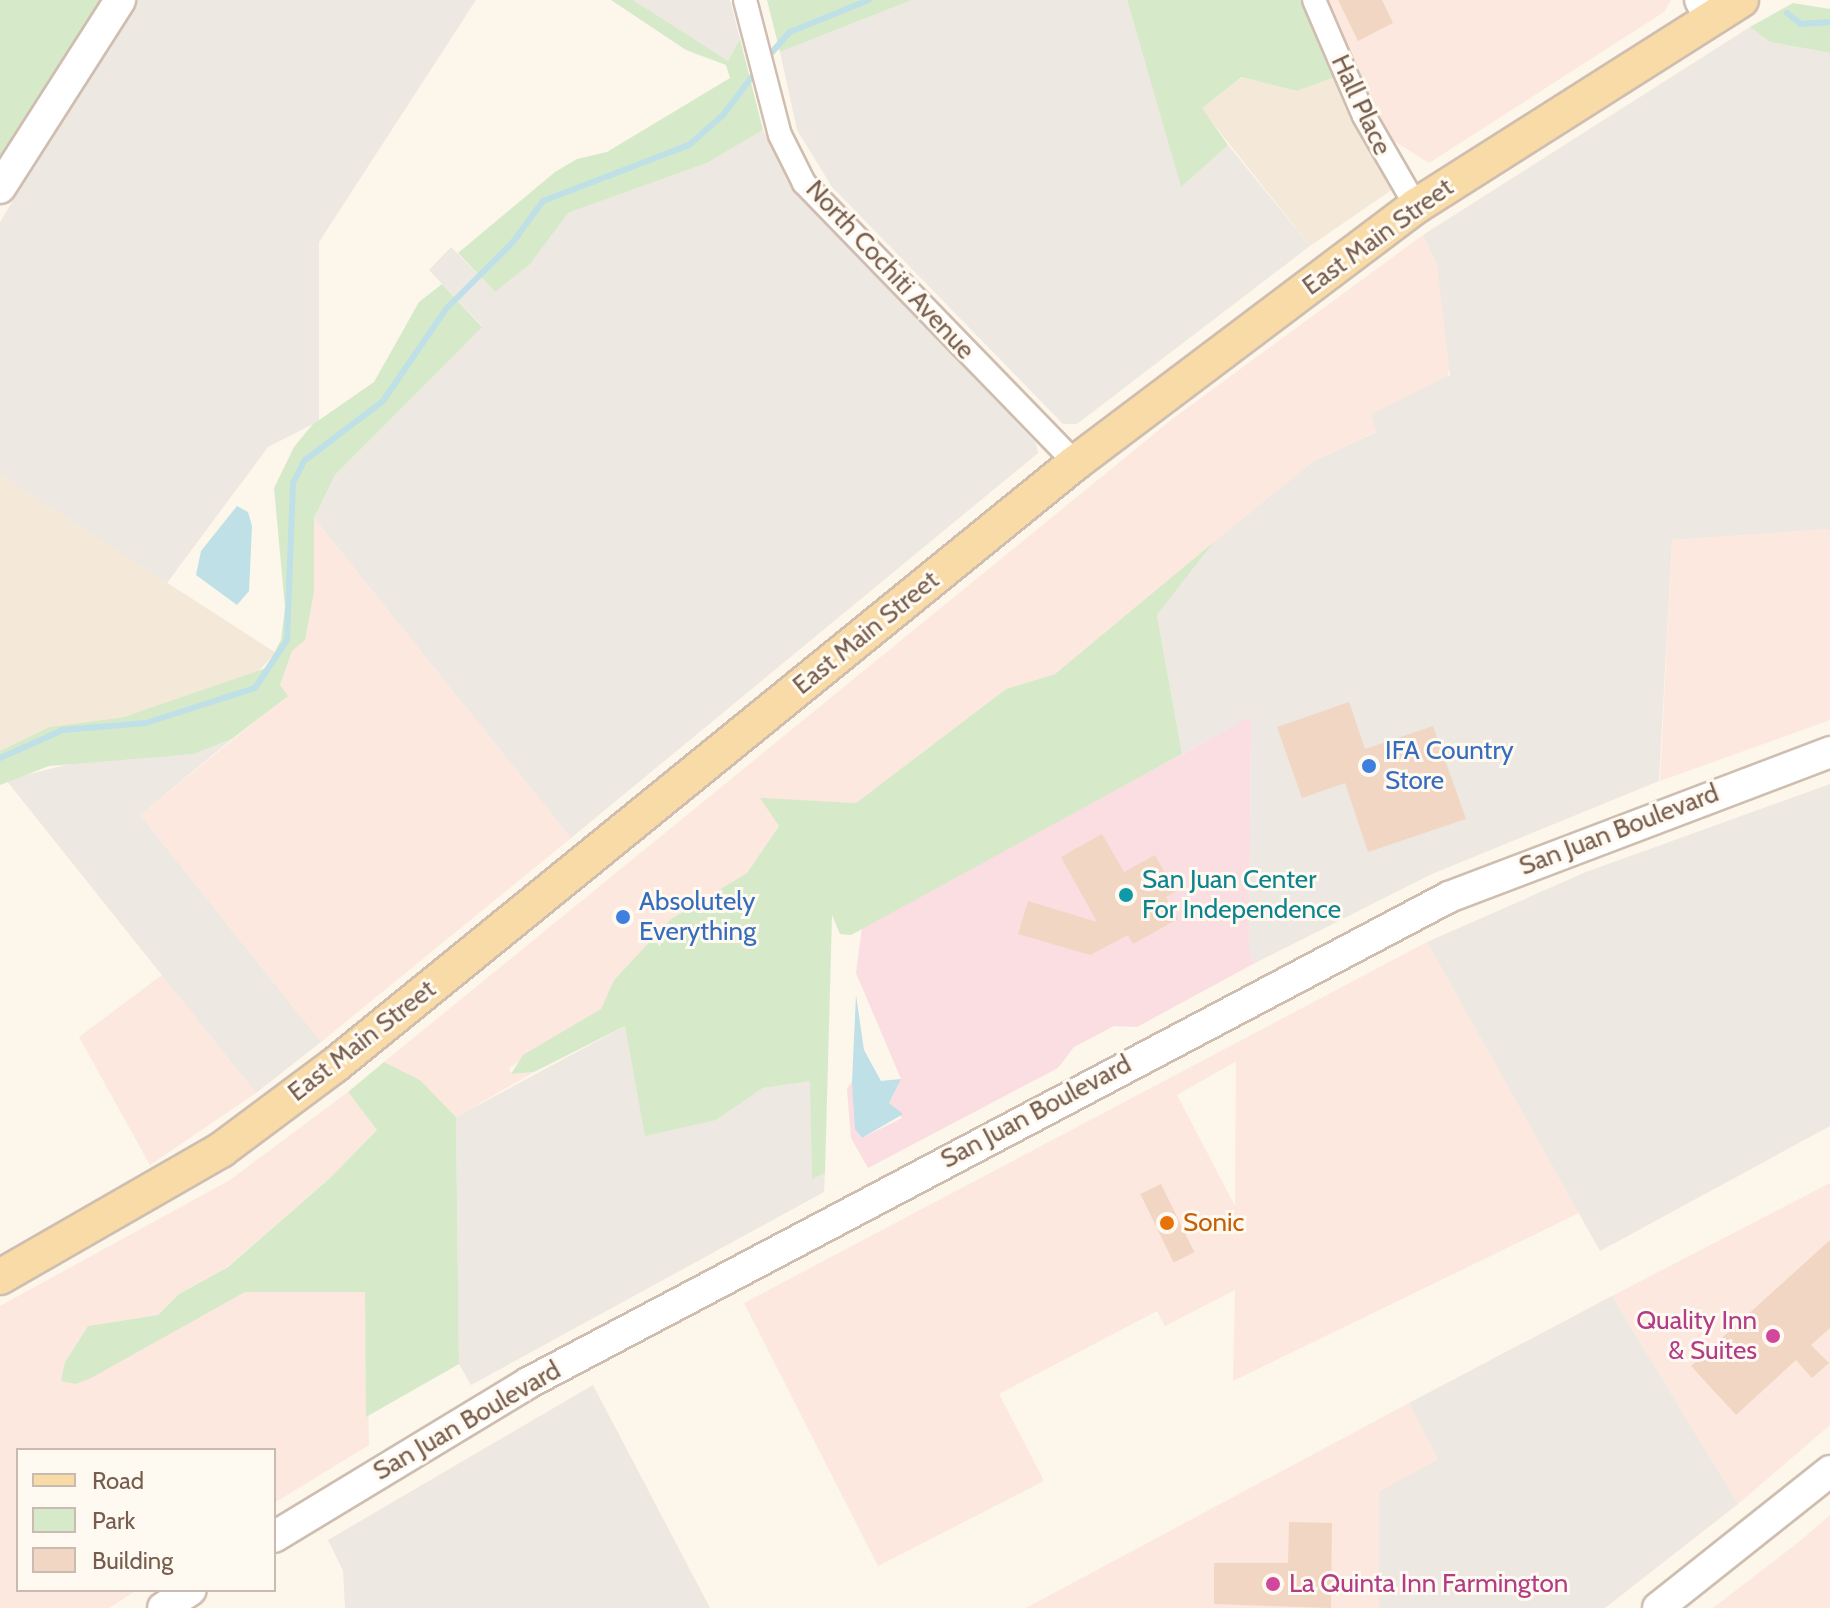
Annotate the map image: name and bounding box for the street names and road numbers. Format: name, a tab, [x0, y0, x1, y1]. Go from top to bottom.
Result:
street label: Hall Place	[1324, 50, 1398, 160]
street label: East Main Street	[1297, 172, 1459, 302]
street label: North Cochiti Avenue	[799, 174, 981, 366]
street label: East Main Street	[787, 565, 945, 701]
street label: San Juan Boulevard	[1515, 778, 1723, 882]
street label: East Main Street	[282, 974, 442, 1108]
street label: San Juan Boulevard	[936, 1049, 1136, 1175]
street label: San Juan Boulevard	[368, 1355, 566, 1487]

